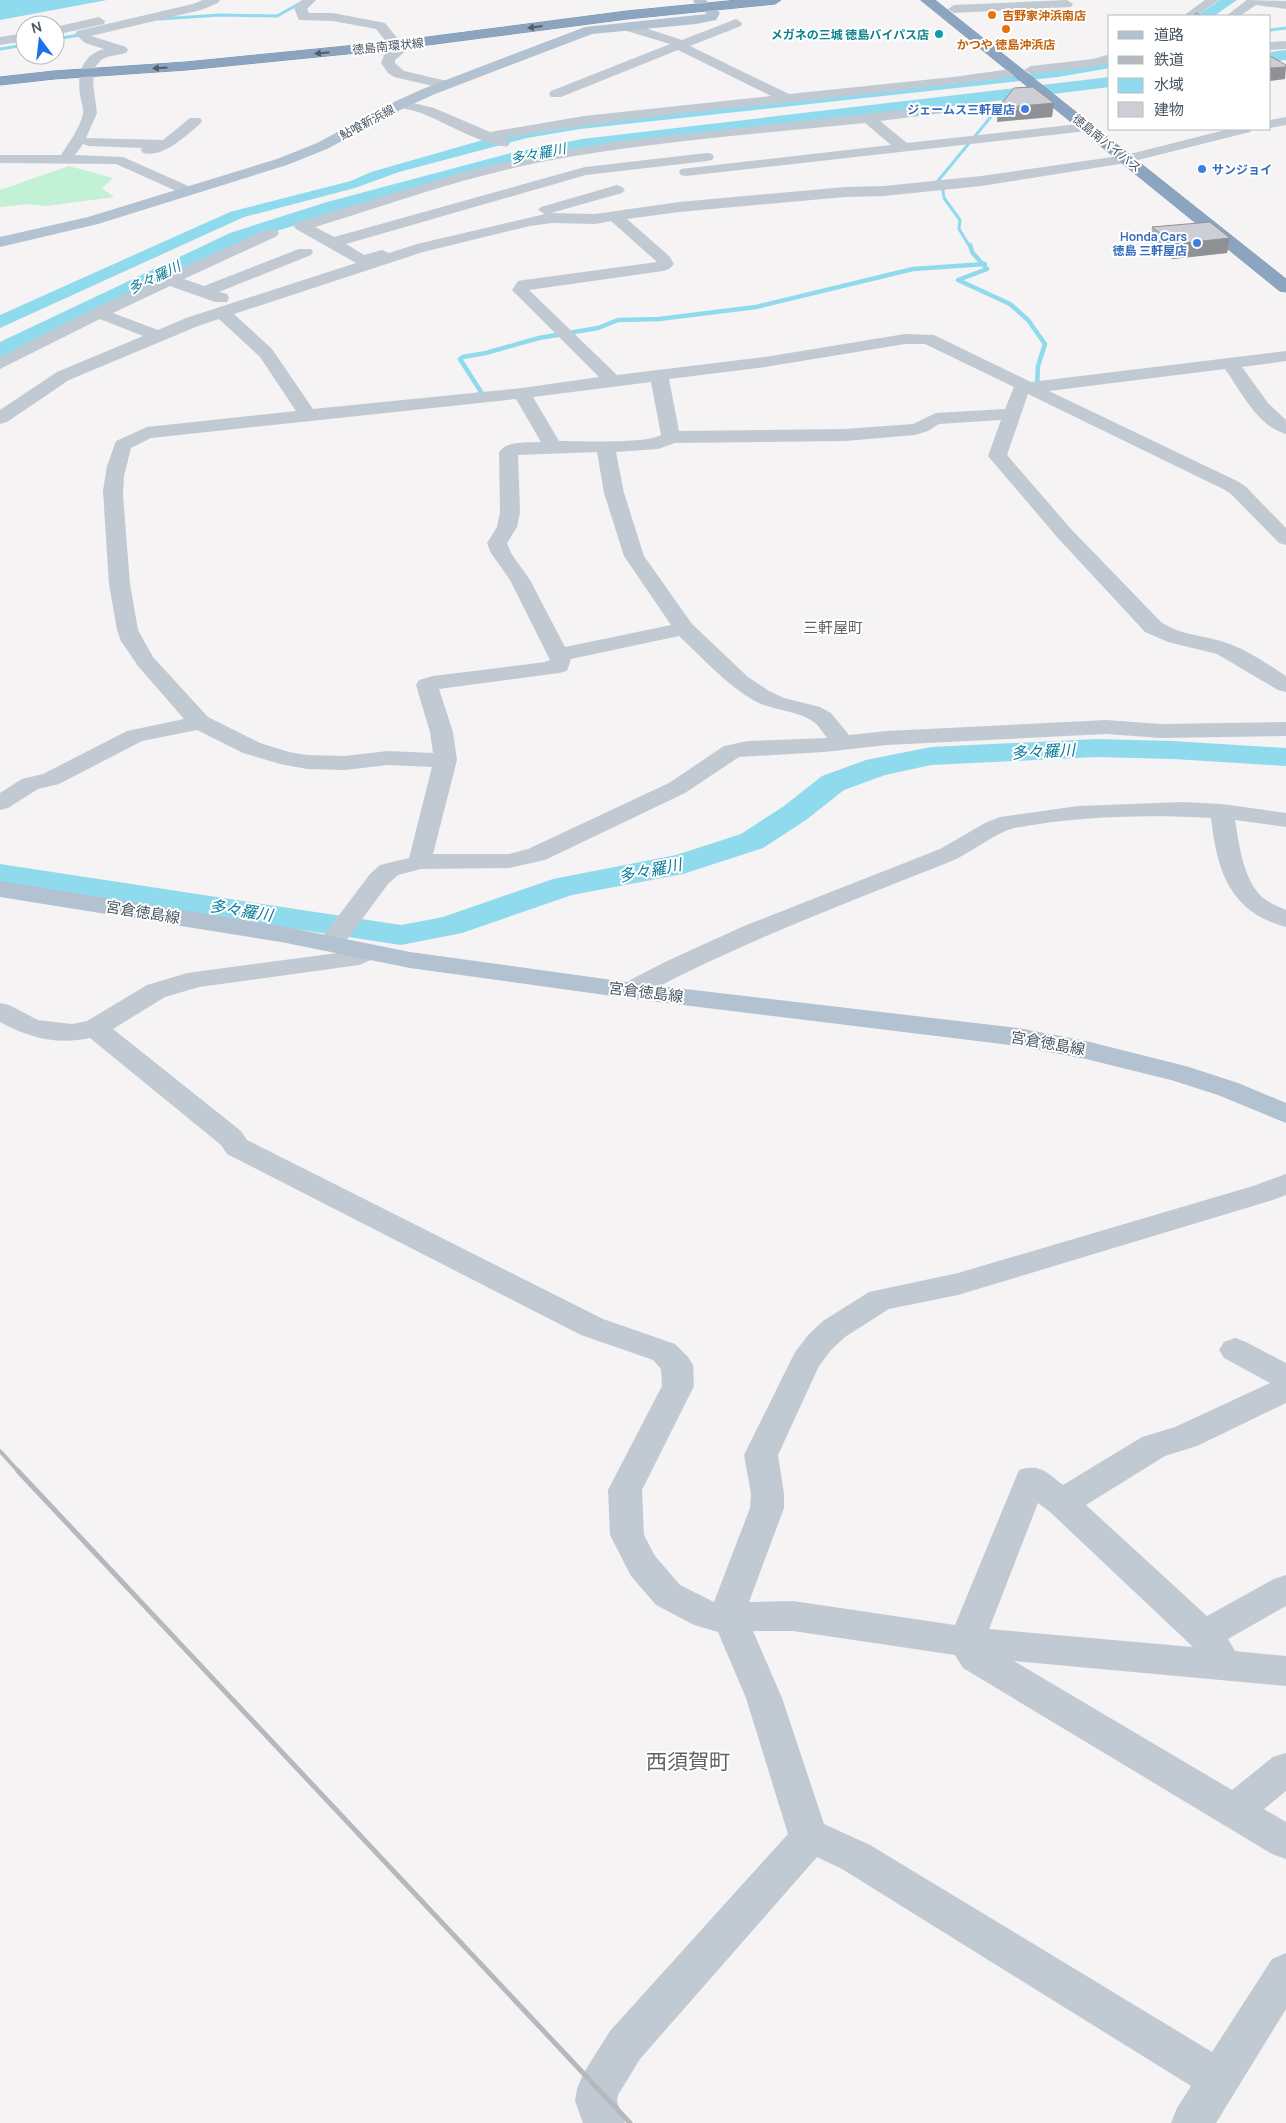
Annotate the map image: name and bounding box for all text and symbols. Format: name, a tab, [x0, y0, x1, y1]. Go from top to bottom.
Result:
place label: 吉野家沖浜南店	[1002, 7, 1086, 24]
marker: 吉野家沖浜南店	[986, 9, 998, 21]
north arrow	[15, 15, 65, 65]
legend	[1108, 15, 1271, 130]
text: N	[29, 16, 44, 37]
one-way arrow	[527, 23, 543, 31]
marker: かつや 徳島沖浜店	[1000, 23, 1012, 35]
text: 道路	[1154, 24, 1184, 45]
place label: メガネの三城 徳島バイパス店	[771, 26, 929, 43]
marker: メガネの三城 徳島バイパス店	[933, 28, 945, 40]
street label: 徳島南環状線	[351, 34, 425, 58]
place label: かつや 徳島沖浜店	[957, 36, 1055, 53]
one-way arrow	[314, 49, 330, 57]
text: 鉄道	[1154, 49, 1184, 70]
one-way arrow	[152, 64, 168, 72]
text: 水域	[1154, 74, 1184, 95]
text: 建物	[1154, 99, 1184, 120]
street label: 鮎喰新浜線	[337, 100, 397, 144]
place label: ジェームス三軒屋店	[907, 101, 1015, 118]
marker: ジェームス三軒屋店	[1019, 103, 1031, 115]
street label: 徳島南バイパス	[1069, 110, 1145, 176]
water label: 多々羅川	[509, 138, 569, 168]
place label: サンジョイ	[1212, 161, 1272, 178]
marker: サンジョイ	[1196, 163, 1208, 175]
place label: Honda Cars 徳島 三軒屋店	[1113, 228, 1187, 259]
marker: Honda Cars 徳島 三軒屋店	[1191, 237, 1203, 249]
water label: 多々羅川	[125, 255, 185, 298]
district label: 三軒屋町	[803, 617, 863, 638]
water label: 多々羅川	[1010, 738, 1078, 764]
water label: 多々羅川	[616, 853, 685, 887]
water label: 多々羅川	[208, 894, 276, 926]
street label: 宮倉徳島線	[104, 896, 182, 928]
street label: 宮倉徳島線	[607, 977, 685, 1007]
street label: 宮倉徳島線	[1009, 1026, 1087, 1060]
district label: 西須賀町	[646, 1747, 730, 1775]

